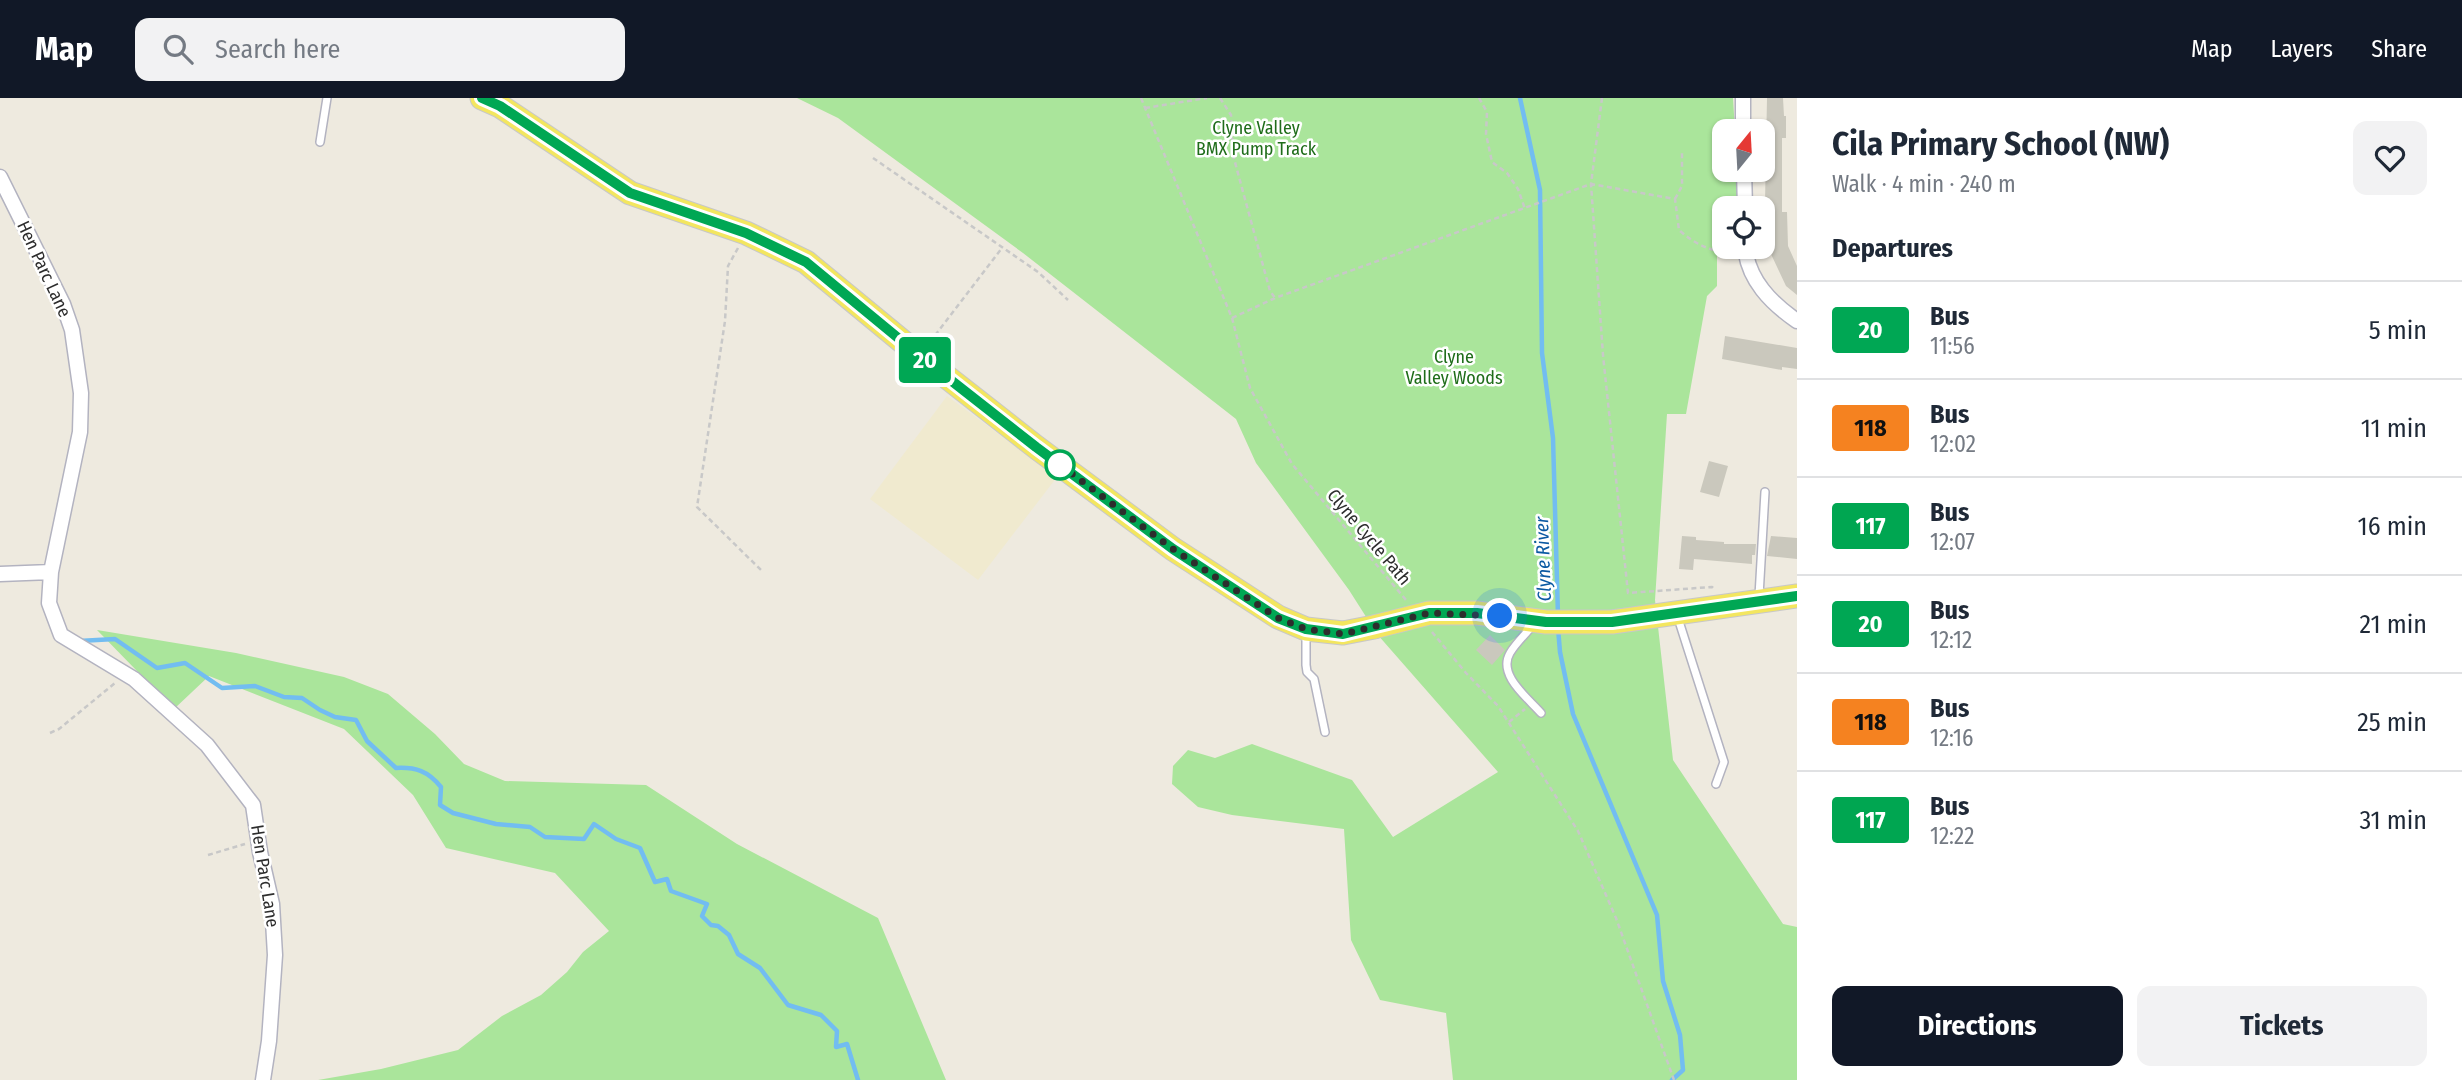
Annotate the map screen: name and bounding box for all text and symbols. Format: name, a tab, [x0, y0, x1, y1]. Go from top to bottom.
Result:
search box	[135, 18, 625, 81]
text: Map	[35, 29, 93, 69]
icon: search	[159, 30, 197, 68]
text: Search here	[215, 34, 340, 65]
text: Map	[2191, 35, 2233, 63]
text: Layers	[2271, 35, 2333, 63]
text: Share	[2371, 35, 2427, 63]
park label: Clyne Valley BMX Pump Track	[1196, 117, 1317, 160]
north arrow	[1712, 119, 1774, 182]
map controls	[1712, 119, 1775, 259]
button: heart	[2353, 121, 2427, 195]
text: Cila Primary School (NW)	[1832, 124, 2169, 164]
text: Walk · 4 min · 240 m	[1832, 170, 2016, 198]
button: locate	[1712, 196, 1775, 259]
street label: Hen Parc Lane	[12, 217, 76, 321]
text: Departures	[1832, 233, 1953, 264]
text: Bus	[1930, 301, 1969, 332]
text: 5 min	[2369, 315, 2427, 346]
text: 20	[1858, 316, 1883, 344]
text: 11:56	[1930, 332, 1975, 360]
line badge: 20	[894, 337, 956, 383]
text: 20	[913, 346, 937, 374]
park label: Clyne Valley Woods	[1405, 346, 1503, 389]
text: Bus	[1930, 399, 1969, 430]
text: 11 min	[2361, 413, 2427, 444]
text: 118	[1854, 414, 1887, 442]
text: 12:02	[1930, 430, 1976, 458]
unlabelled marker	[1045, 450, 1075, 480]
street label: Clyne Cycle Path	[1322, 485, 1416, 589]
text: Bus	[1930, 497, 1969, 528]
text: 16 min	[2358, 511, 2427, 542]
text: 117	[1855, 512, 1886, 540]
water label: Clyne River	[1530, 515, 1556, 602]
text: 12:07	[1930, 528, 1975, 556]
text: Bus	[1930, 595, 1969, 626]
your location	[1482, 598, 1517, 633]
text: 21 min	[2360, 609, 2427, 640]
text: 20	[1858, 610, 1883, 638]
text: 12:12	[1930, 626, 1972, 654]
text: Bus	[1930, 693, 1969, 724]
text: 25 min	[2357, 707, 2427, 738]
text: 118	[1854, 708, 1887, 736]
text: 12:16	[1930, 724, 1973, 752]
text: Bus	[1930, 791, 1969, 822]
text: 31 min	[2359, 805, 2427, 836]
text: 117	[1855, 806, 1886, 834]
text: 12:22	[1930, 822, 1974, 850]
street label: Hen Parc Lane	[246, 823, 284, 929]
button: Directions	[1832, 986, 2123, 1066]
button: Tickets	[2137, 986, 2427, 1066]

